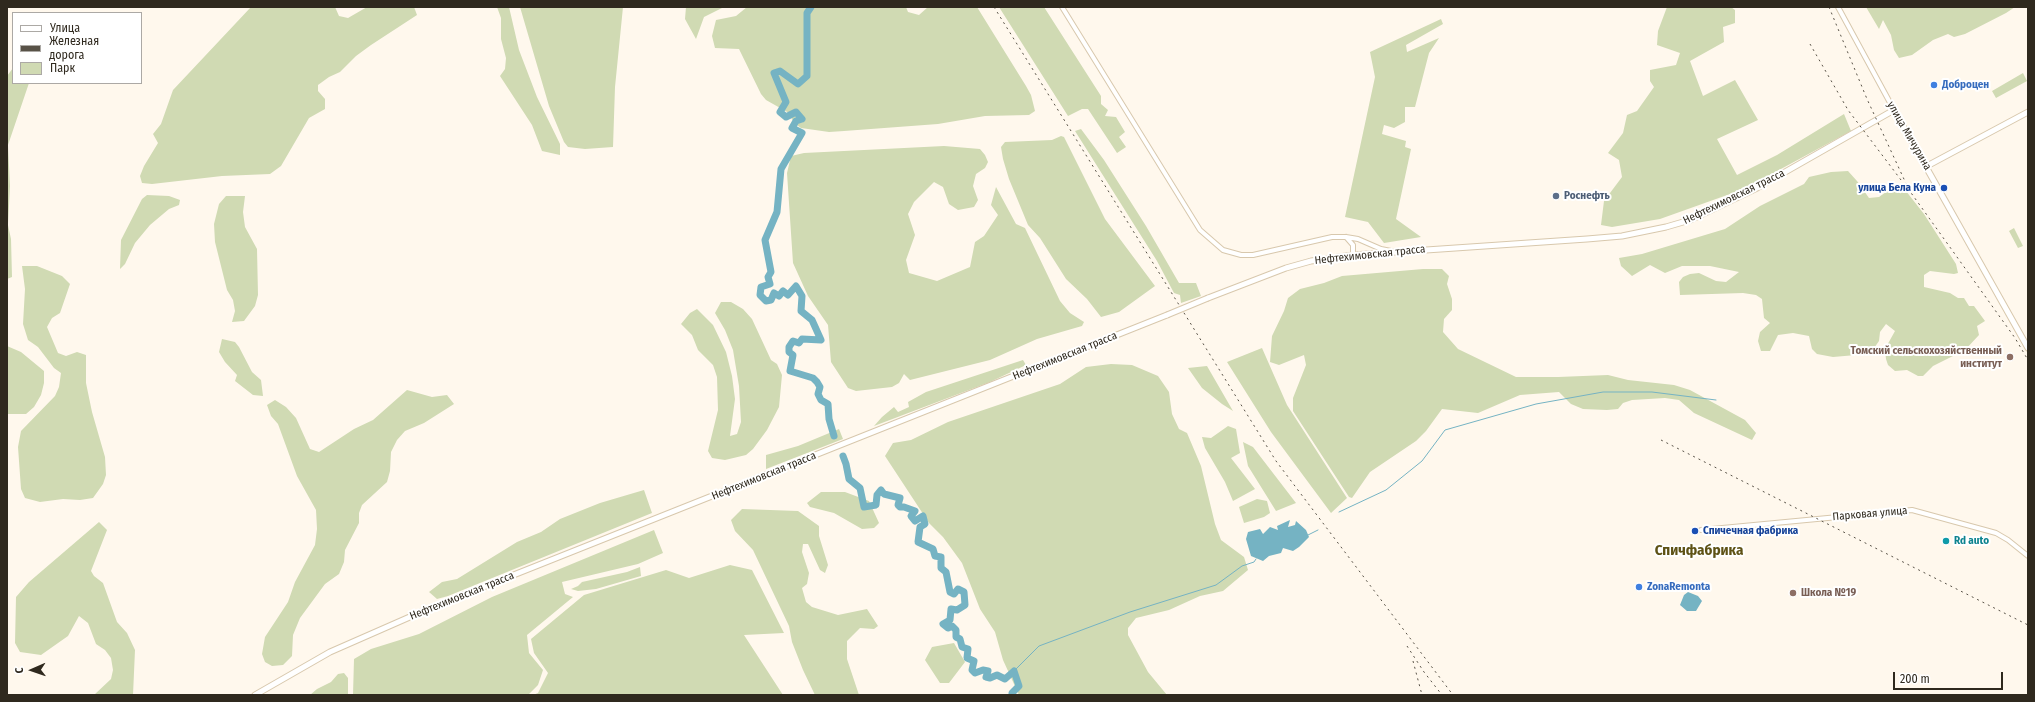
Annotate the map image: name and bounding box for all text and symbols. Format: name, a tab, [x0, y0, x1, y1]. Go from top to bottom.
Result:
legend	[12, 12, 142, 84]
text: Улица	[50, 21, 80, 35]
text: Железная дорога	[49, 34, 99, 62]
text: Парк	[50, 61, 75, 75]
place label: Доброцен	[1942, 78, 1989, 92]
marker: Доброцен	[1929, 80, 1939, 90]
street label: улица Мичурина	[1884, 99, 1934, 173]
street label: Нефтехимовская трасса	[1681, 167, 1787, 227]
place label: улица Бела Куна	[1858, 181, 1936, 195]
marker: улица Бела Куна	[1939, 183, 1949, 193]
place label: Роснефть	[1564, 189, 1610, 203]
marker: Роснефть	[1551, 191, 1561, 201]
street label: Нефтехимовская трасса	[1314, 243, 1426, 267]
street label: Нефтехимовская трасса	[1011, 329, 1119, 383]
place label: Томский сельскохозяйственный институт	[1851, 344, 2002, 370]
marker: Томский сельскохозяйственный институт	[2005, 352, 2015, 362]
street label: Нефтехимовская трасса	[710, 449, 818, 503]
street label: Парковая улица	[1832, 504, 1908, 524]
place label: Спичечная фабрика	[1703, 524, 1798, 538]
marker: Спичечная фабрика	[1690, 526, 1700, 536]
place label: Rd auto	[1954, 534, 1989, 548]
marker: Rd auto	[1941, 536, 1951, 546]
district label: Спичфабрика	[1655, 542, 1743, 560]
street label: Нефтехимовская трасса	[408, 569, 516, 623]
place label: ZonaRemonta	[1647, 580, 1710, 594]
marker: ZonaRemonta	[1634, 582, 1644, 592]
place label: Школа №19	[1801, 586, 1856, 600]
marker: Школа №19	[1788, 588, 1798, 598]
north arrow	[12, 650, 52, 690]
scale bar	[1895, 664, 2005, 690]
text: С	[13, 667, 26, 674]
text: 200 m	[1900, 672, 1930, 686]

